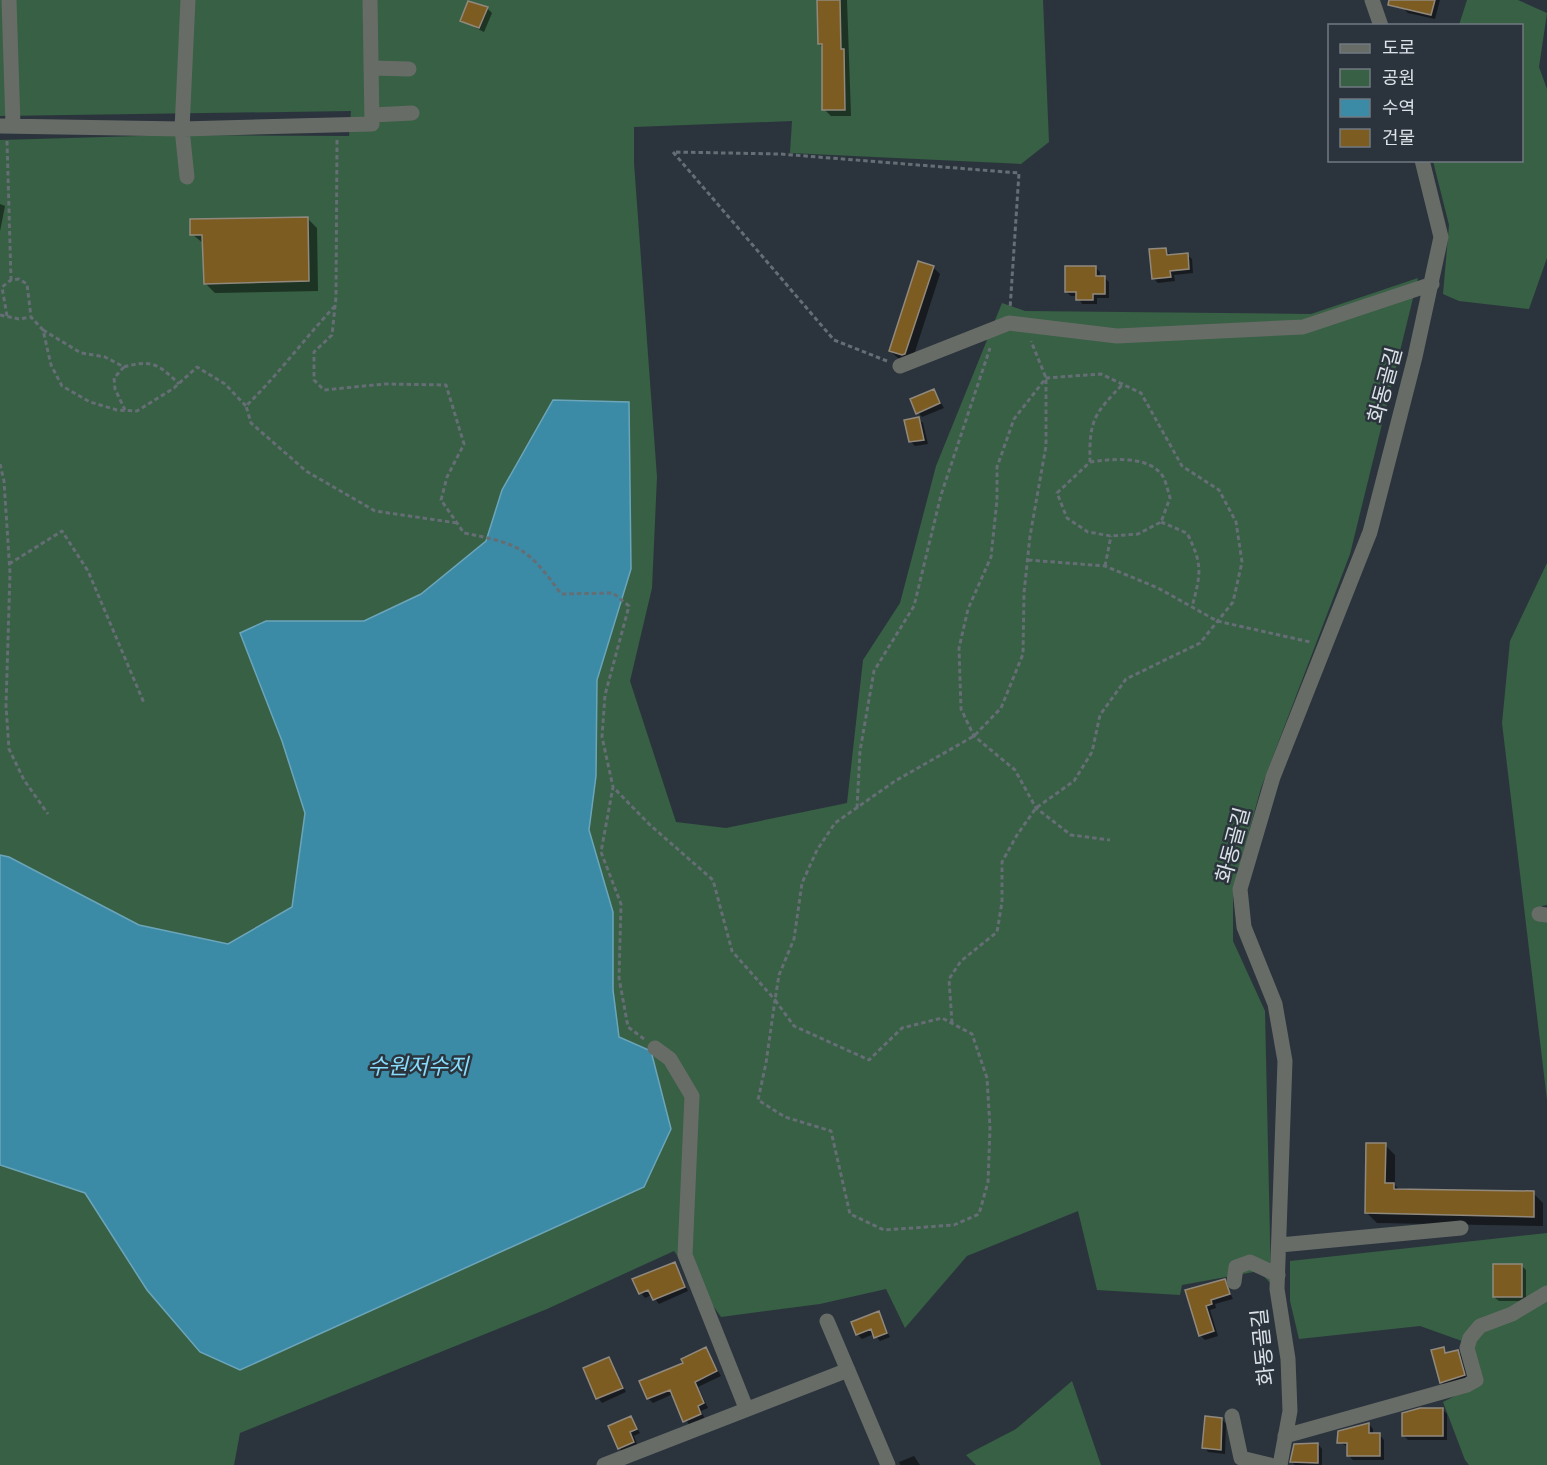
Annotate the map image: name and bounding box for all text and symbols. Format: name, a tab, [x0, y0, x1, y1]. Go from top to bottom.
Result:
legend	[1328, 24, 1523, 162]
text: 도로	[1382, 36, 1415, 59]
text: 공원	[1382, 66, 1415, 89]
text: 수역	[1382, 96, 1415, 119]
text: 건물	[1382, 126, 1415, 149]
street label: 화동골길	[1361, 344, 1408, 426]
street label: 화동골길	[1209, 804, 1256, 886]
water label: 수원저수지	[367, 1052, 470, 1080]
street label: 화동골길	[1245, 1307, 1280, 1387]

